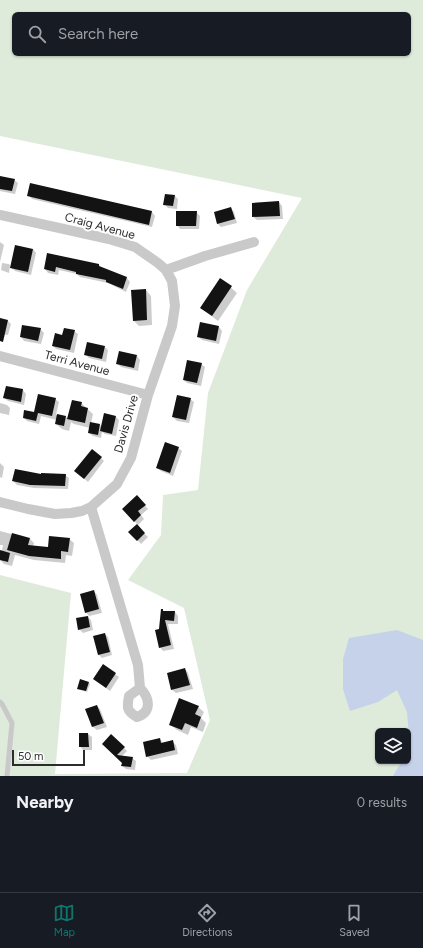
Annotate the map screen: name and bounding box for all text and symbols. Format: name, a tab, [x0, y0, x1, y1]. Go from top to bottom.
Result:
search box	[12, 12, 411, 56]
icon: search	[26, 23, 48, 45]
text: Search here	[58, 25, 138, 43]
street label: Craig Avenue	[63, 210, 137, 242]
street label: Terri Avenue	[43, 348, 112, 379]
street label: Davis Drive	[111, 393, 141, 455]
map controls	[375, 728, 411, 764]
button: layers	[375, 728, 411, 764]
scale bar	[12, 748, 85, 767]
text: 50 m	[18, 750, 43, 763]
text: Nearby	[16, 792, 74, 812]
text: 0 results	[357, 795, 407, 810]
tab: Map	[53, 902, 75, 939]
tab: Directions	[182, 902, 232, 939]
tab: Saved	[339, 902, 370, 939]

